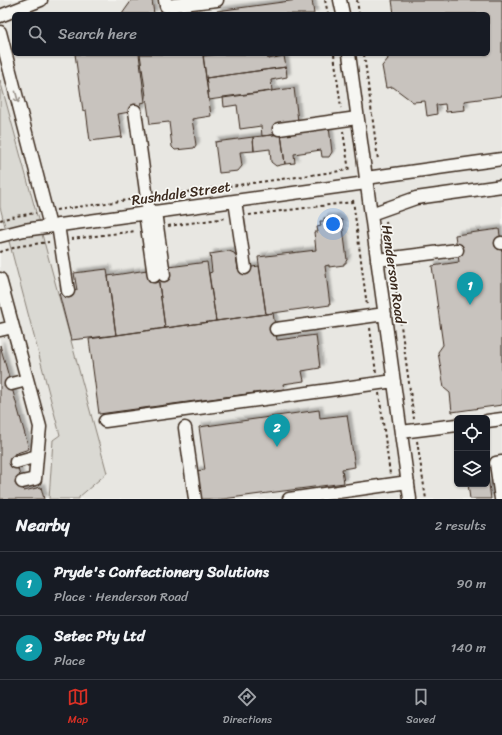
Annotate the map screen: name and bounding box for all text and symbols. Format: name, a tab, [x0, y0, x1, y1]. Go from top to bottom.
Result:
search box	[12, 12, 490, 56]
text: Search here	[58, 21, 137, 47]
icon: search	[26, 23, 48, 45]
one-way arrow	[14, 90, 21, 103]
street label: Rushdale Street	[130, 174, 232, 213]
your location	[323, 214, 343, 234]
street label: Henderson Road	[374, 223, 413, 327]
pin: 1	[457, 272, 483, 305]
pin: 2	[264, 414, 290, 447]
map controls	[454, 415, 490, 487]
button: locate	[454, 415, 490, 451]
button: layers	[454, 451, 490, 487]
text: Nearby	[16, 510, 70, 540]
text: 2 results	[435, 514, 486, 537]
text: Pryde's Confectionery Solutions	[54, 559, 269, 585]
text: 1	[26, 572, 32, 595]
text: 90 m	[456, 572, 486, 595]
text: Place · Henderson Road	[54, 585, 188, 608]
text: Setec Pty Ltd	[54, 623, 145, 649]
text: 2	[25, 636, 33, 659]
text: 140 m	[451, 636, 486, 659]
text: Place	[54, 649, 85, 672]
tab: Map	[67, 686, 89, 729]
tab: Directions	[223, 686, 272, 729]
tab: Saved	[406, 686, 435, 729]

